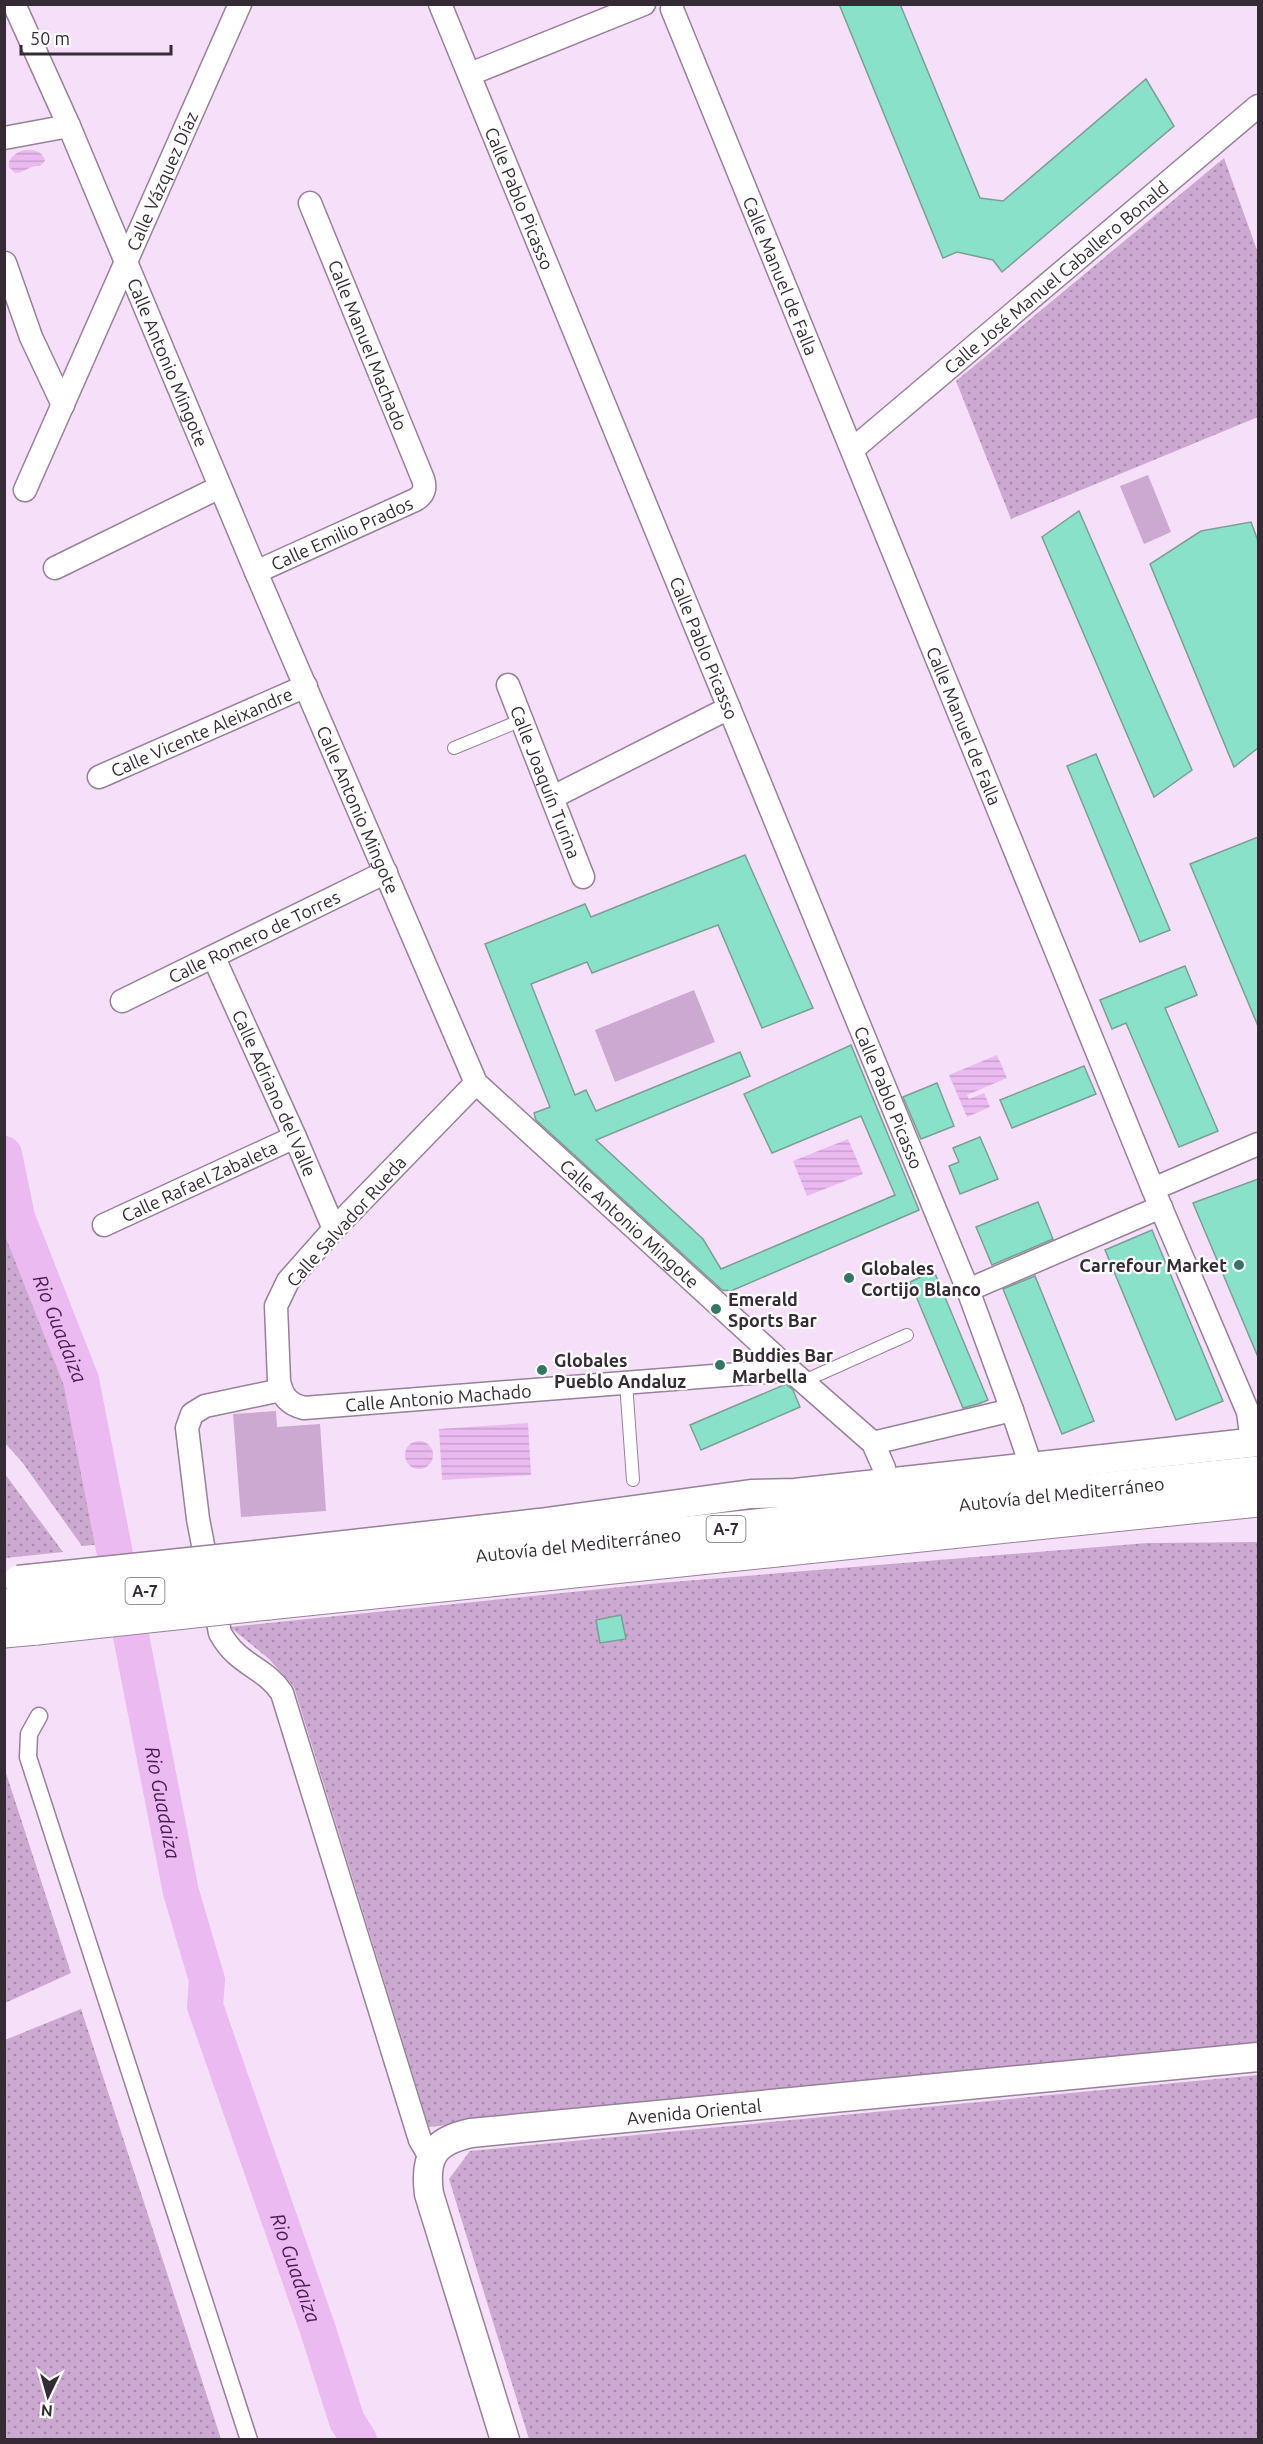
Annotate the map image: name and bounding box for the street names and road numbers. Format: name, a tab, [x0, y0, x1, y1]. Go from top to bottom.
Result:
street label: Calle Vázquez Díaz	[122, 108, 201, 254]
street label: Calle Pablo Picasso	[482, 124, 558, 273]
street label: Calle José Manuel Caballero Bonald	[940, 177, 1172, 377]
street label: Calle Manuel de Falla	[739, 193, 822, 358]
street label: Calle Manuel Machado	[325, 257, 411, 433]
street label: Calle Antonio Mingote	[124, 275, 212, 450]
street label: Calle Emilio Prados	[268, 492, 416, 574]
street label: Calle Pablo Picasso	[666, 574, 743, 722]
street label: Calle Manuel de Falla	[923, 643, 1005, 808]
street label: Calle Vicente Aleixandre	[108, 683, 295, 781]
street label: Calle Joaquín Turina	[507, 702, 585, 861]
street label: Calle Antonio Mingote	[313, 722, 403, 897]
street label: Calle Romero de Torres	[165, 886, 343, 987]
street label: Calle Adriano del Valle	[229, 1006, 321, 1179]
street label: Calle Pablo Picasso	[851, 1023, 927, 1172]
street label: Calle Rafael Zabaleta	[118, 1137, 280, 1226]
street label: Calle Salvador Rueda	[282, 1152, 410, 1290]
street label: Calle Antonio Mingote	[556, 1155, 703, 1292]
street label: Calle Antonio Machado	[345, 1380, 532, 1415]
street label: Autovía del Mediterráneo	[958, 1473, 1165, 1514]
road number: A-7	[706, 1516, 746, 1542]
street label: Autovía del Mediterráneo	[474, 1524, 682, 1565]
road number: A-7	[126, 1578, 164, 1604]
street label: Avenida Oriental	[626, 2095, 763, 2128]

